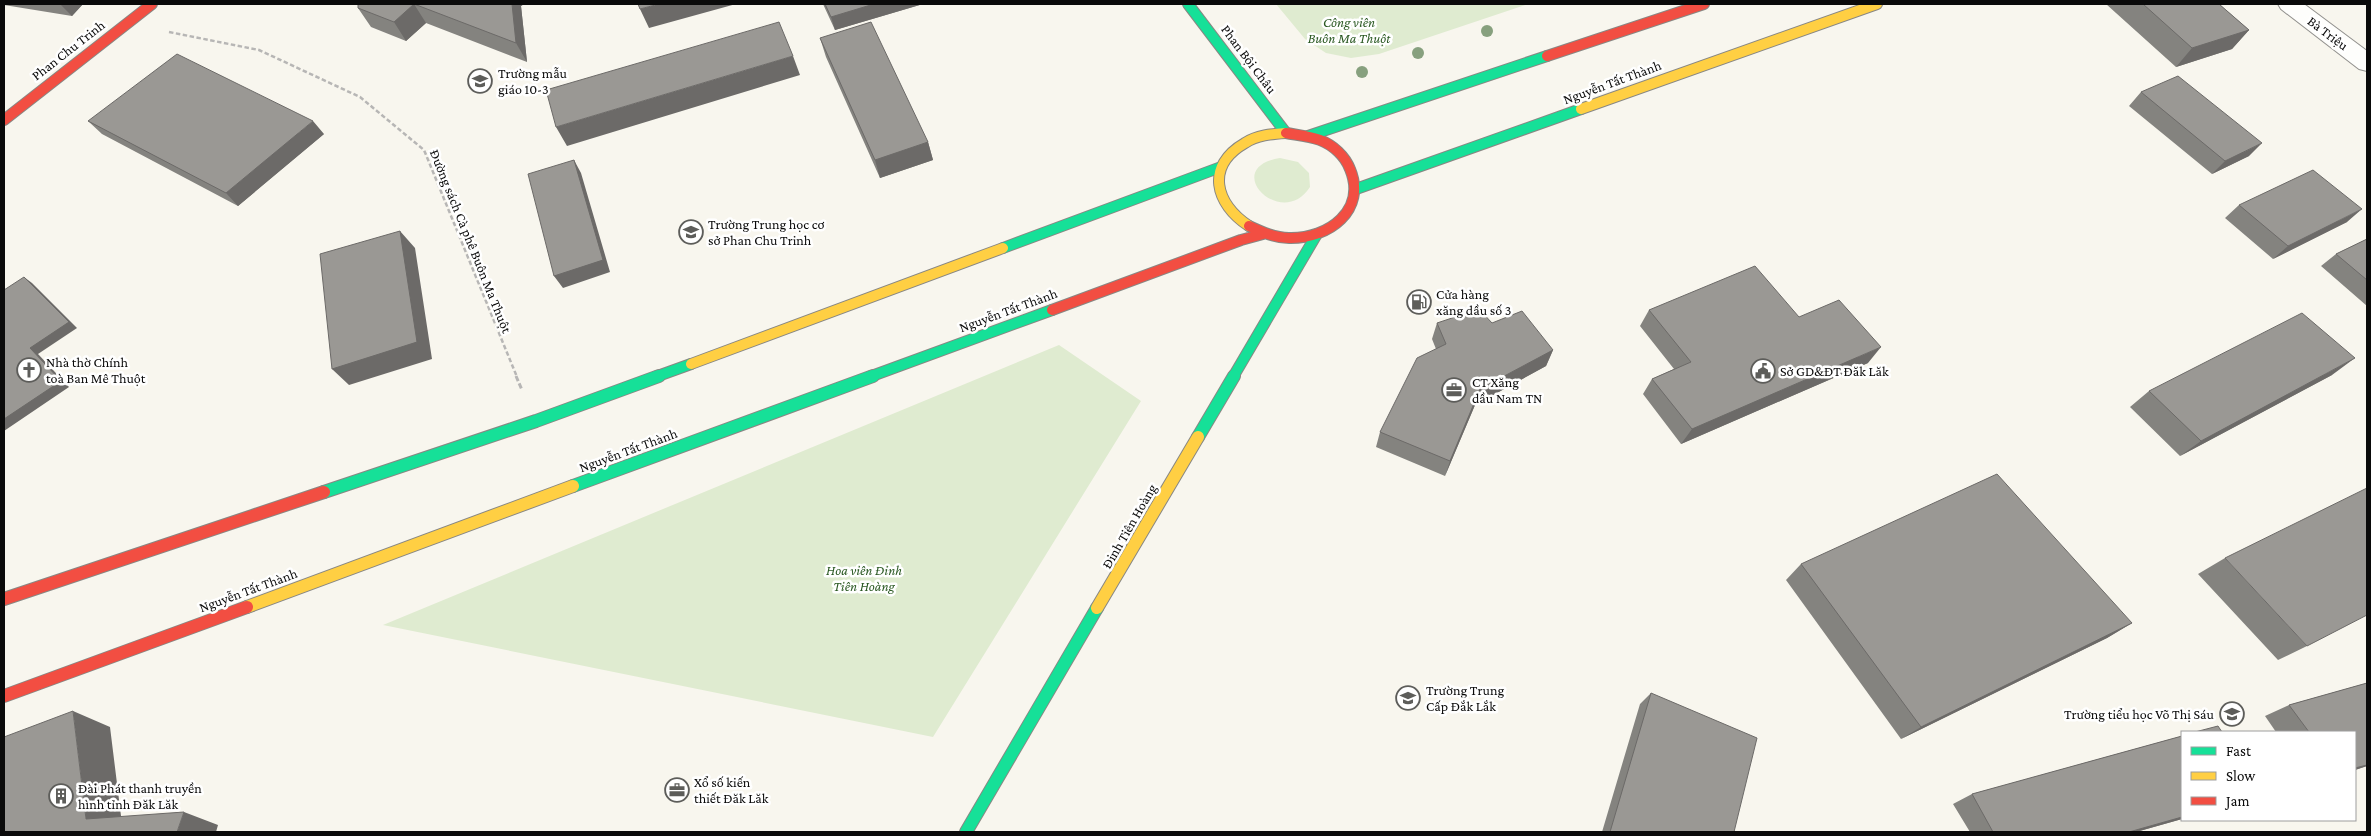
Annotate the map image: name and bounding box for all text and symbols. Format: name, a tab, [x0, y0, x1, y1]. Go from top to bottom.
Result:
street label: Bà Triệu	[2305, 13, 2352, 54]
park label: Công viên Buôn Ma Thuột	[1308, 14, 1391, 46]
street label: Phan Chu Trinh	[28, 16, 108, 83]
street label: Phan Bội Châu	[1218, 22, 1280, 97]
street label: Nguyễn Tất Thành	[1561, 57, 1664, 107]
place label: Trường mẫu giáo 10-3	[498, 65, 568, 97]
school or university icon: Trường mẫu giáo 10-3	[467, 68, 493, 94]
street label: Đường sách Cà phê Buôn Ma Thuột	[427, 147, 515, 335]
place label: Trường Trung học cơ sở Phan Chu Trinh	[708, 216, 824, 248]
school or university icon: Trường Trung học cơ sở Phan Chu Trinh	[678, 219, 704, 245]
street label: Nguyễn Tất Thành	[957, 285, 1060, 335]
place label: Cửa hàng xăng dầu số 3	[1436, 286, 1511, 318]
fuel station icon: Cửa hàng xăng dầu số 3	[1406, 289, 1432, 315]
place label: Nhà thờ Chính toà Ban Mê Thuột	[46, 354, 146, 386]
church icon: Nhà thờ Chính toà Ban Mê Thuột	[16, 357, 42, 383]
public building icon: Sở GD&ĐT Đăk Lăk	[1750, 358, 1776, 384]
place label: Sở GD&ĐT Đăk Lăk	[1780, 363, 1889, 379]
place label: CT Xăng dầu Nam TN	[1472, 374, 1542, 406]
office icon: CT Xăng dầu Nam TN	[1441, 377, 1467, 403]
street label: Nguyễn Tất Thành	[577, 425, 680, 475]
street label: Đinh Tiên Hoàng	[1098, 481, 1160, 571]
park label: Hoa viên Đinh Tiên Hoàng	[826, 562, 902, 594]
street label: Nguyễn Tất Thành	[197, 565, 300, 615]
place label: Trường Trung Cấp Đắk Lắk	[1426, 682, 1504, 714]
school or university icon: Trường Trung Cấp Đắk Lắk	[1395, 685, 1421, 711]
school or university icon: Trường tiểu học Võ Thị Sáu	[2219, 701, 2245, 727]
place label: Trường tiểu học Võ Thị Sáu	[2064, 706, 2215, 722]
legend	[2181, 731, 2356, 821]
text: Fast	[2226, 743, 2252, 759]
text: Slow	[2226, 768, 2256, 784]
place label: Xổ số kiến thiết Đăk Lăk	[694, 774, 769, 806]
office icon: Xổ số kiến thiết Đăk Lăk	[664, 777, 690, 803]
place label: Đài Phát thanh truyền hình tỉnh Đăk Lăk	[78, 780, 202, 812]
building icon: Đài Phát thanh truyền hình tỉnh Đăk Lăk	[48, 783, 74, 809]
text: Jam	[2224, 793, 2249, 810]

